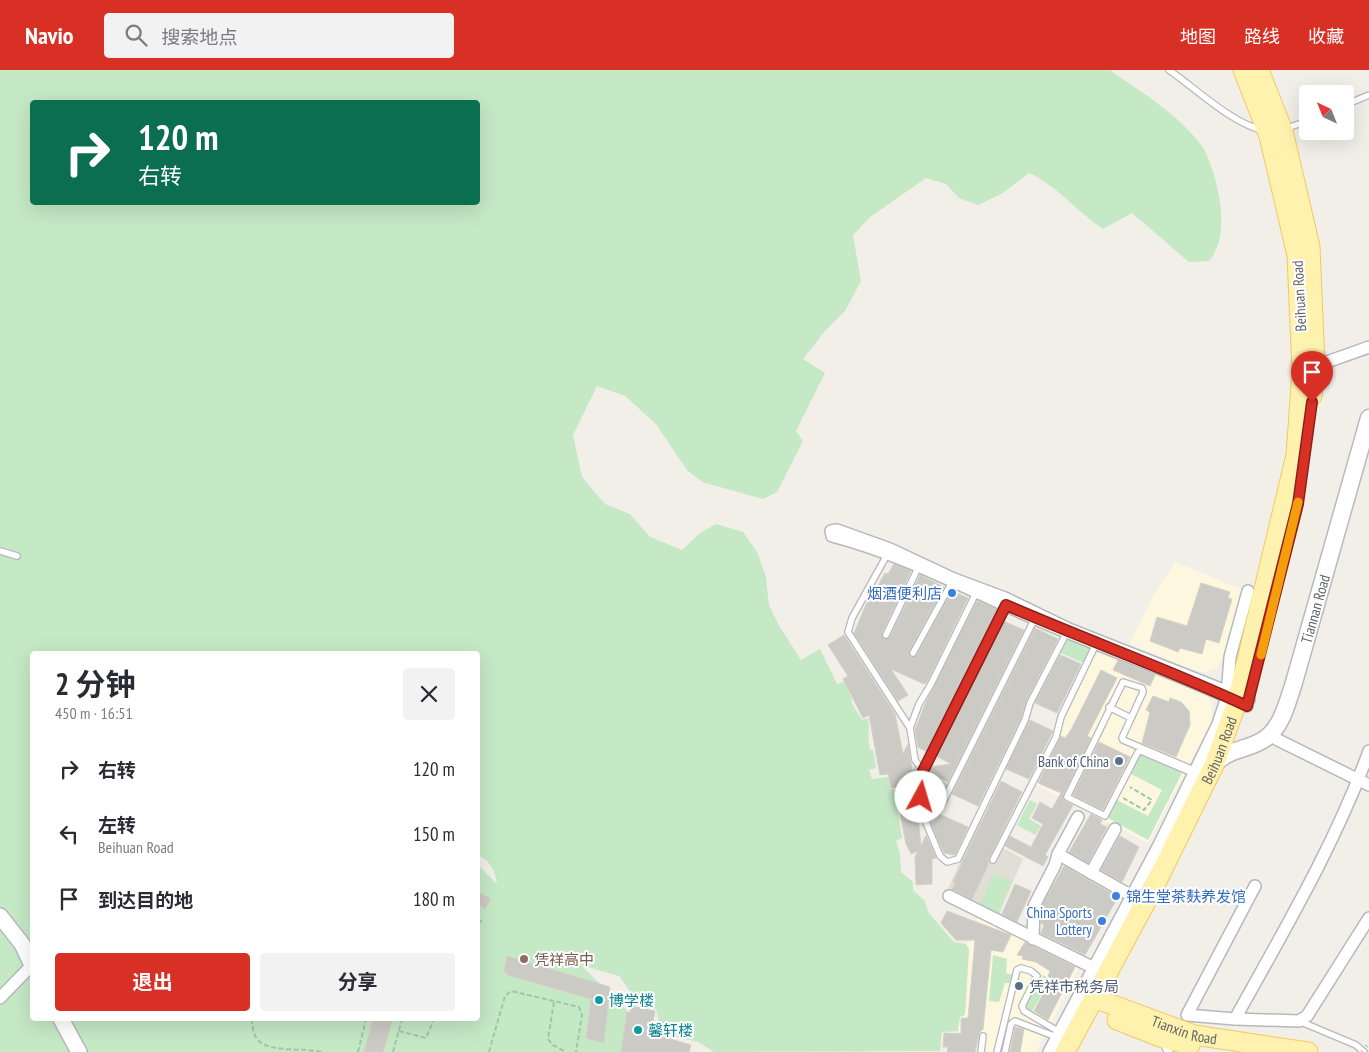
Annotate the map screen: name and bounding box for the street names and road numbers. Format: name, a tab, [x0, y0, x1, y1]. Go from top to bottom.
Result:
street label: Beihuan Road	[1288, 260, 1310, 332]
street label: Tiannan Road	[1296, 572, 1334, 645]
street label: Beihuan Road	[1197, 714, 1240, 787]
street label: Tianxin Road	[1149, 1011, 1218, 1048]

